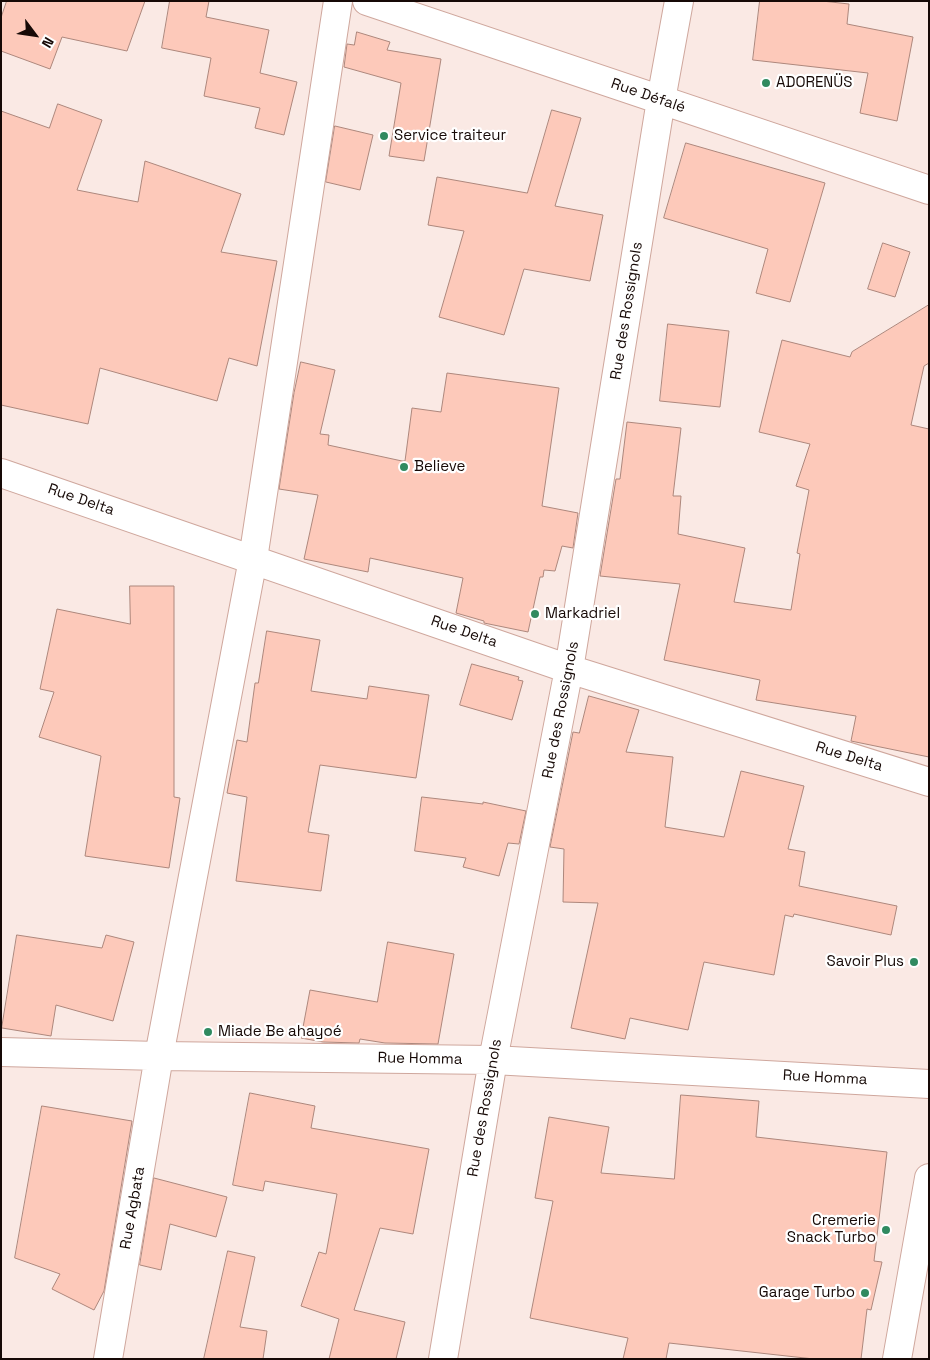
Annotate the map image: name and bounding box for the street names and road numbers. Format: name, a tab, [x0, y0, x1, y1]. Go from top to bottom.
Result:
street label: Rue Défalé	[608, 75, 688, 117]
street label: Rue des Rossignols	[607, 241, 647, 381]
street label: Rue Delta	[45, 480, 117, 520]
street label: Rue Delta	[428, 612, 500, 652]
street label: Rue des Rossignols	[539, 640, 583, 780]
street label: Rue Delta	[813, 738, 885, 776]
street label: Rue des Rossignols	[464, 1038, 506, 1178]
street label: Rue Homma	[377, 1049, 463, 1069]
street label: Rue Homma	[782, 1067, 868, 1089]
street label: Rue Agbata	[117, 1165, 149, 1251]

